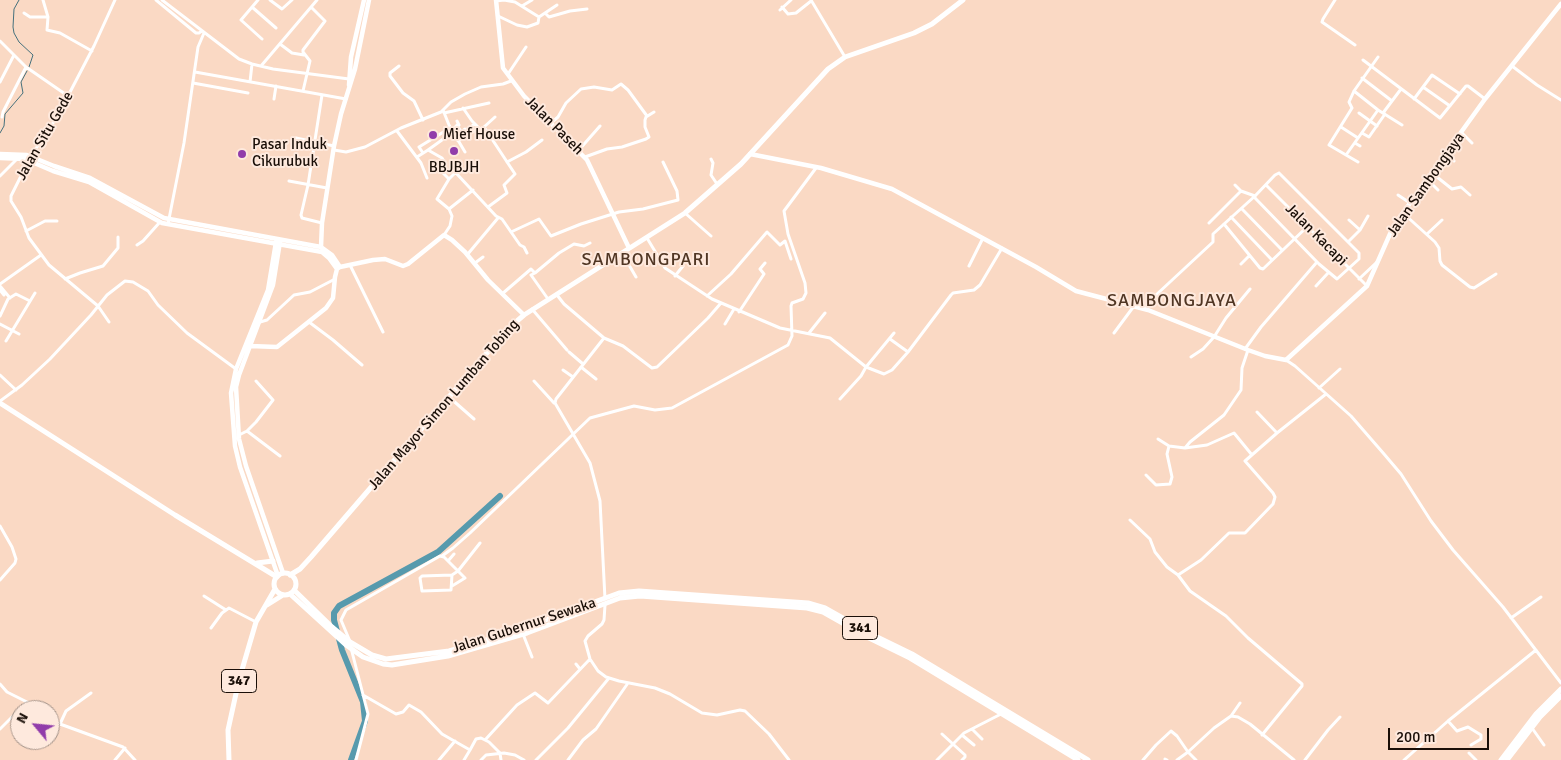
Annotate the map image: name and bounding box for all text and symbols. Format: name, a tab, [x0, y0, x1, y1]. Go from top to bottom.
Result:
street label: Jalan Situ Gede	[12, 89, 78, 183]
street label: Jalan Paseh	[521, 93, 587, 159]
place label: Mief House	[443, 126, 515, 144]
marker: Mief House	[427, 129, 439, 141]
street label: Jalan Sambongjaya	[1383, 129, 1469, 241]
place label: Pasar Induk Cikurubuk	[252, 136, 327, 171]
marker: BBJBJH	[448, 145, 460, 157]
marker: Pasar Induk Cikurubuk	[236, 148, 248, 160]
place label: BBJBJH	[429, 159, 479, 177]
street label: Jalan Kacapi	[1281, 200, 1351, 270]
district label: SAMBONGPARI	[580, 249, 712, 271]
district label: SAMBONGJAYA	[1106, 290, 1238, 312]
street label: Jalan Mayor Simon Lumban Tobing	[365, 316, 523, 494]
street label: Jalan Gubernur Sewaka	[450, 594, 598, 658]
road number: 341	[842, 616, 878, 640]
road number: 347	[222, 669, 256, 692]
north arrow	[10, 700, 60, 750]
text: N	[12, 710, 32, 726]
scale bar	[1391, 718, 1492, 750]
text: 200 m	[1396, 728, 1436, 746]

